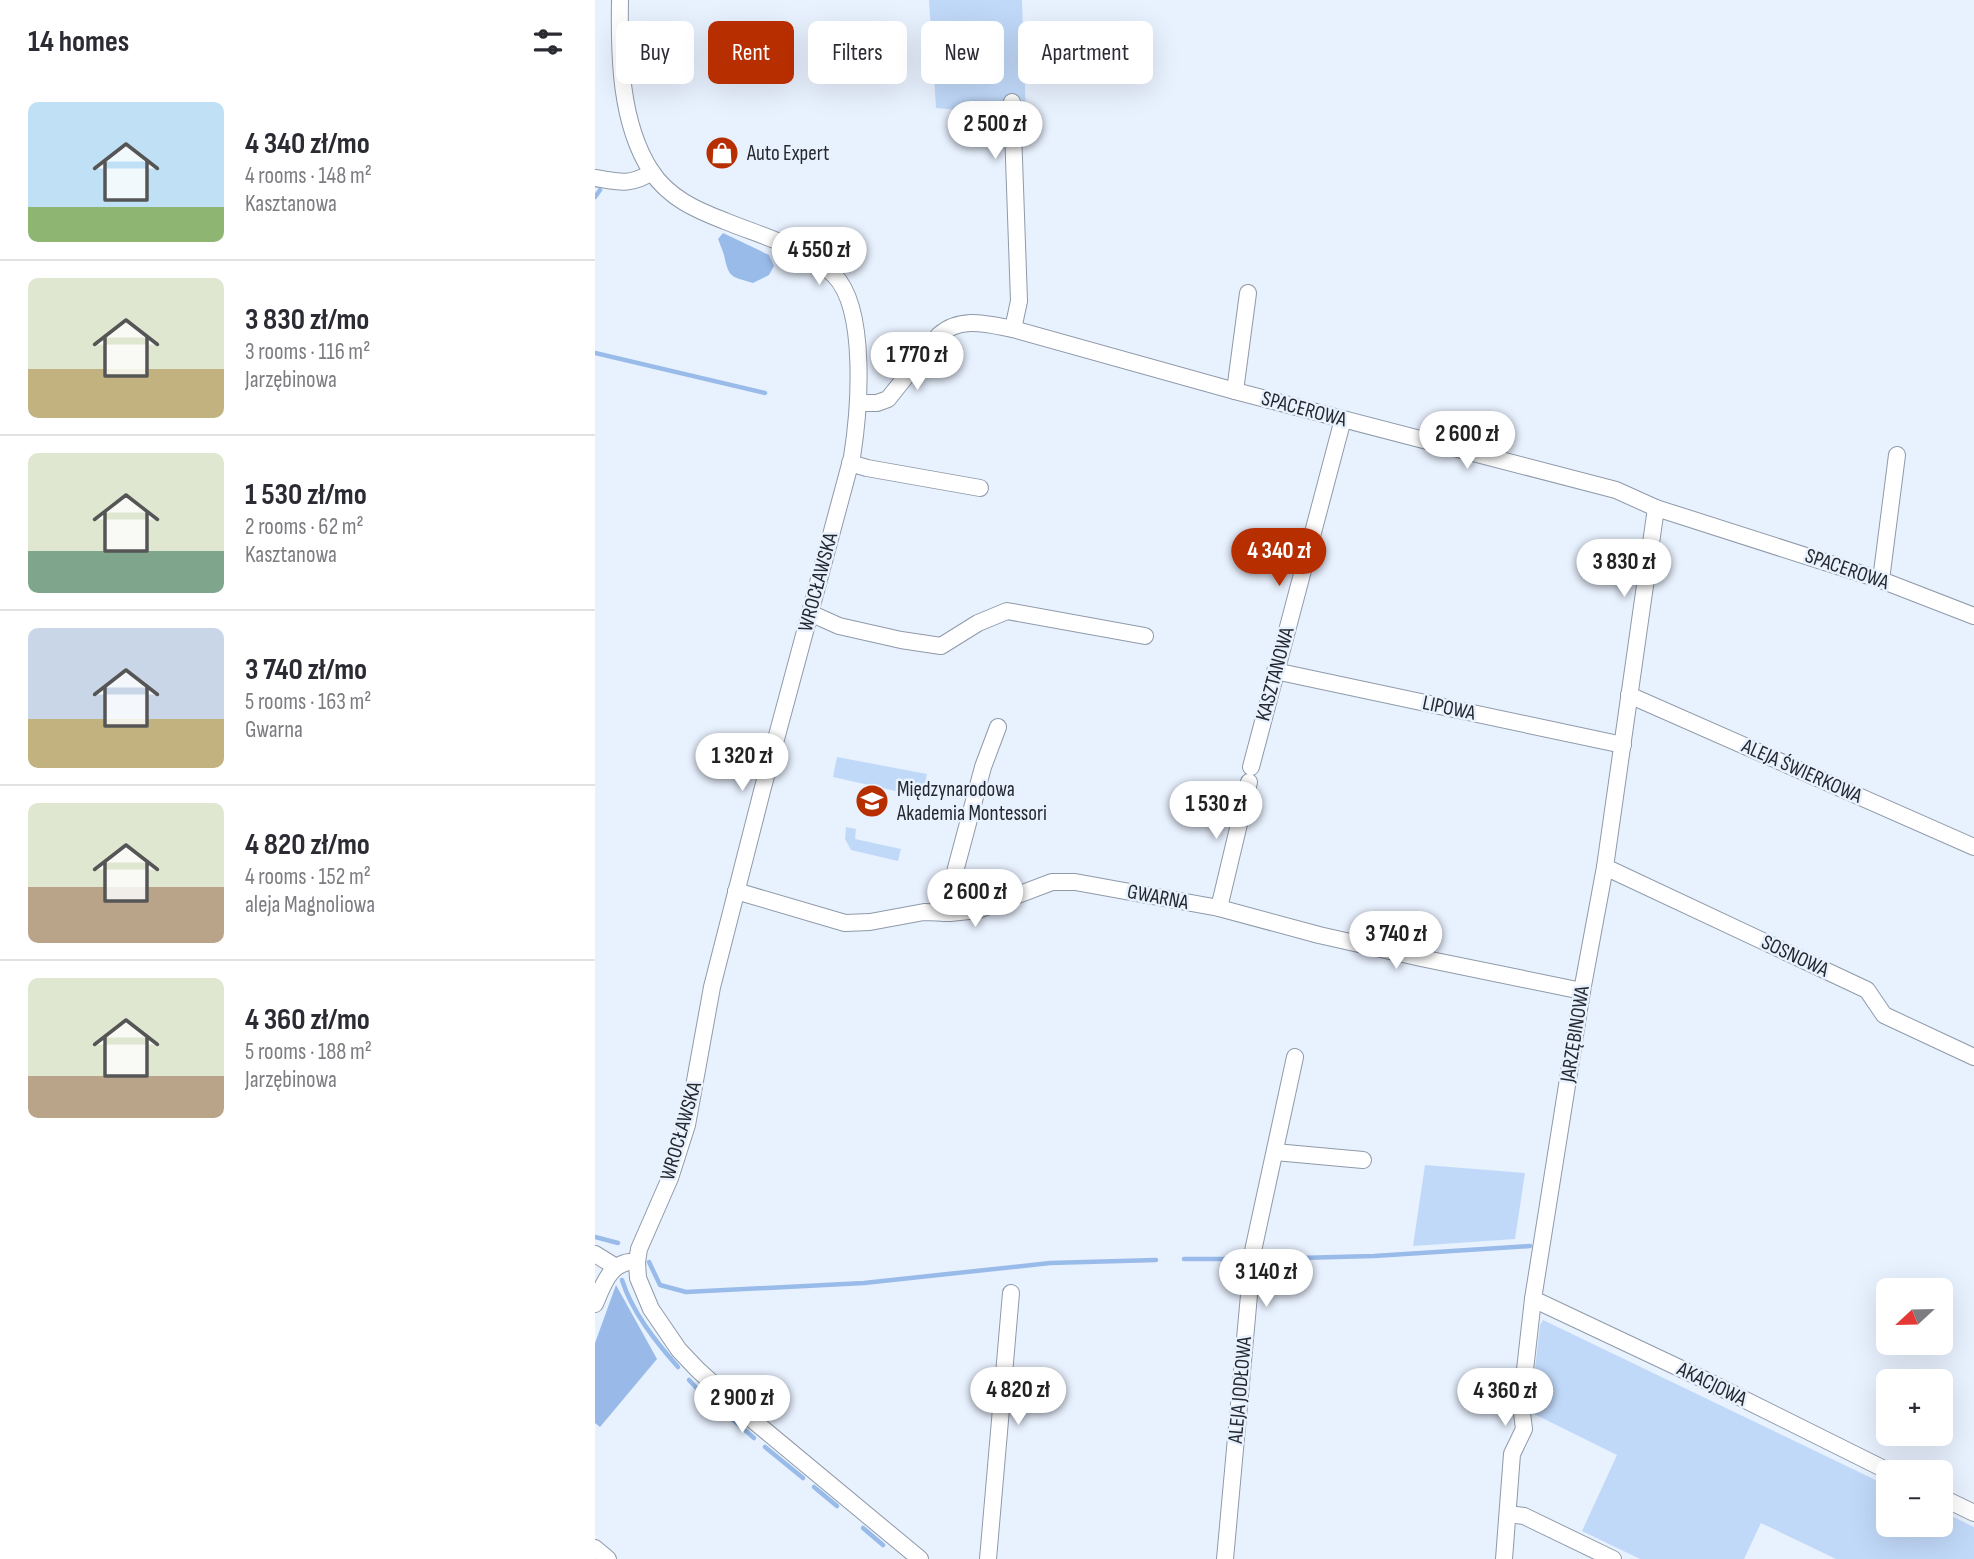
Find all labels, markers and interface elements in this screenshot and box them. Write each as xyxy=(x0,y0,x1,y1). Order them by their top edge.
chip: Buy xyxy=(616,21,694,84)
chip: Rent xyxy=(708,21,794,84)
chip: Filters xyxy=(808,21,907,84)
chip: New xyxy=(921,21,1004,84)
chip: Apartment xyxy=(1018,21,1153,84)
icon: filters xyxy=(529,23,567,61)
text: 14 homes xyxy=(28,24,129,60)
pin: 2 500 zł xyxy=(923,102,1067,161)
text: 2 500 zł xyxy=(964,110,1026,138)
text: 4 340 zł/mo xyxy=(245,126,370,162)
icon: home xyxy=(84,130,168,214)
shop icon: Auto Expert xyxy=(703,134,741,172)
place label: Auto Expert xyxy=(746,141,829,166)
text: 4 rooms · 148 m² xyxy=(245,162,372,190)
text: Kasztanowa xyxy=(245,190,337,218)
pin: 4 550 zł xyxy=(747,228,891,287)
text: 4 550 zł xyxy=(788,236,850,264)
text: 3 830 zł/mo xyxy=(245,302,369,338)
icon: home xyxy=(84,306,168,390)
pin: 1 770 zł xyxy=(845,332,989,392)
text: 3 rooms · 116 m² xyxy=(245,338,370,366)
text: 1 770 zł xyxy=(887,341,947,369)
text: Jarzębinowa xyxy=(245,366,337,394)
street label: SPACEROWA xyxy=(1259,386,1350,433)
pin: 2 600 zł xyxy=(1395,412,1539,471)
text: 2 600 zł xyxy=(1435,420,1499,448)
text: 1 530 zł/mo xyxy=(245,477,367,513)
icon: home xyxy=(84,481,168,565)
text: 2 rooms · 62 m² xyxy=(245,513,364,541)
pin: 4 340 zł xyxy=(1207,528,1351,588)
street label: WROCŁAWSKA xyxy=(793,529,843,634)
text: 4 340 zł xyxy=(1247,537,1311,565)
pin: 3 830 zł xyxy=(1552,540,1696,599)
text: Kasztanowa xyxy=(245,541,337,569)
street label: SPACEROWA xyxy=(1802,543,1893,595)
text: 3 830 zł xyxy=(1592,548,1656,576)
street label: KASZTANOWA xyxy=(1251,623,1300,724)
text: 3 740 zł/mo xyxy=(245,652,367,688)
icon: home xyxy=(84,656,168,740)
text: 5 rooms · 163 m² xyxy=(245,688,371,716)
street label: LIPOWA xyxy=(1420,690,1479,726)
text: Gwarna xyxy=(245,716,303,744)
street label: ALEJA ŚWIERKOWA xyxy=(1737,733,1867,809)
pin: 1 320 zł xyxy=(670,734,814,793)
text: 1 320 zł xyxy=(711,742,773,770)
place label: Międzynarodowa Akademia Montessori xyxy=(896,777,1047,826)
school or university icon: Międzynarodowa Akademia Montessori xyxy=(853,782,891,820)
pin: 1 530 zł xyxy=(1144,782,1288,841)
text: 1 530 zł xyxy=(1185,790,1247,818)
text: 4 820 zł/mo xyxy=(245,827,370,863)
icon: home xyxy=(84,831,168,915)
text: 4 rooms · 152 m² xyxy=(245,863,371,891)
pin: 2 600 zł xyxy=(903,870,1047,929)
text: 2 600 zł xyxy=(943,878,1007,906)
street label: GWARNA xyxy=(1125,879,1192,915)
text: aleja Magnoliowa xyxy=(245,891,375,919)
pin: 3 740 zł xyxy=(1324,912,1468,971)
text: 3 740 zł xyxy=(1365,920,1427,948)
street label: SOSNOWA xyxy=(1757,930,1833,983)
street label: JARZĘBINOWA xyxy=(1555,983,1595,1085)
text: 4 360 zł/mo xyxy=(245,1002,370,1038)
icon: home xyxy=(84,1006,168,1090)
text: 5 rooms · 188 m² xyxy=(245,1038,372,1066)
text: Jarzębinowa xyxy=(245,1066,337,1094)
street label: WROCŁAWSKA xyxy=(655,1078,707,1183)
pin: 3 140 zł xyxy=(1194,1250,1338,1309)
text: 3 140 zł xyxy=(1235,1258,1297,1286)
north arrow xyxy=(1876,1278,1953,1354)
map controls xyxy=(1876,1278,1953,1537)
street label: ALEJA JODŁOWA xyxy=(1223,1335,1257,1445)
street label: AKACJOWA xyxy=(1672,1356,1752,1412)
pin: 4 820 zł xyxy=(946,1368,1090,1427)
pin: 4 360 zł xyxy=(1433,1368,1577,1428)
button: + xyxy=(1876,1369,1953,1446)
pin: 2 900 zł xyxy=(670,1376,814,1435)
text: 4 820 zł xyxy=(986,1376,1050,1404)
text: 4 360 zł xyxy=(1473,1377,1537,1405)
text: 2 900 zł xyxy=(710,1384,774,1412)
button: − xyxy=(1876,1460,1953,1537)

